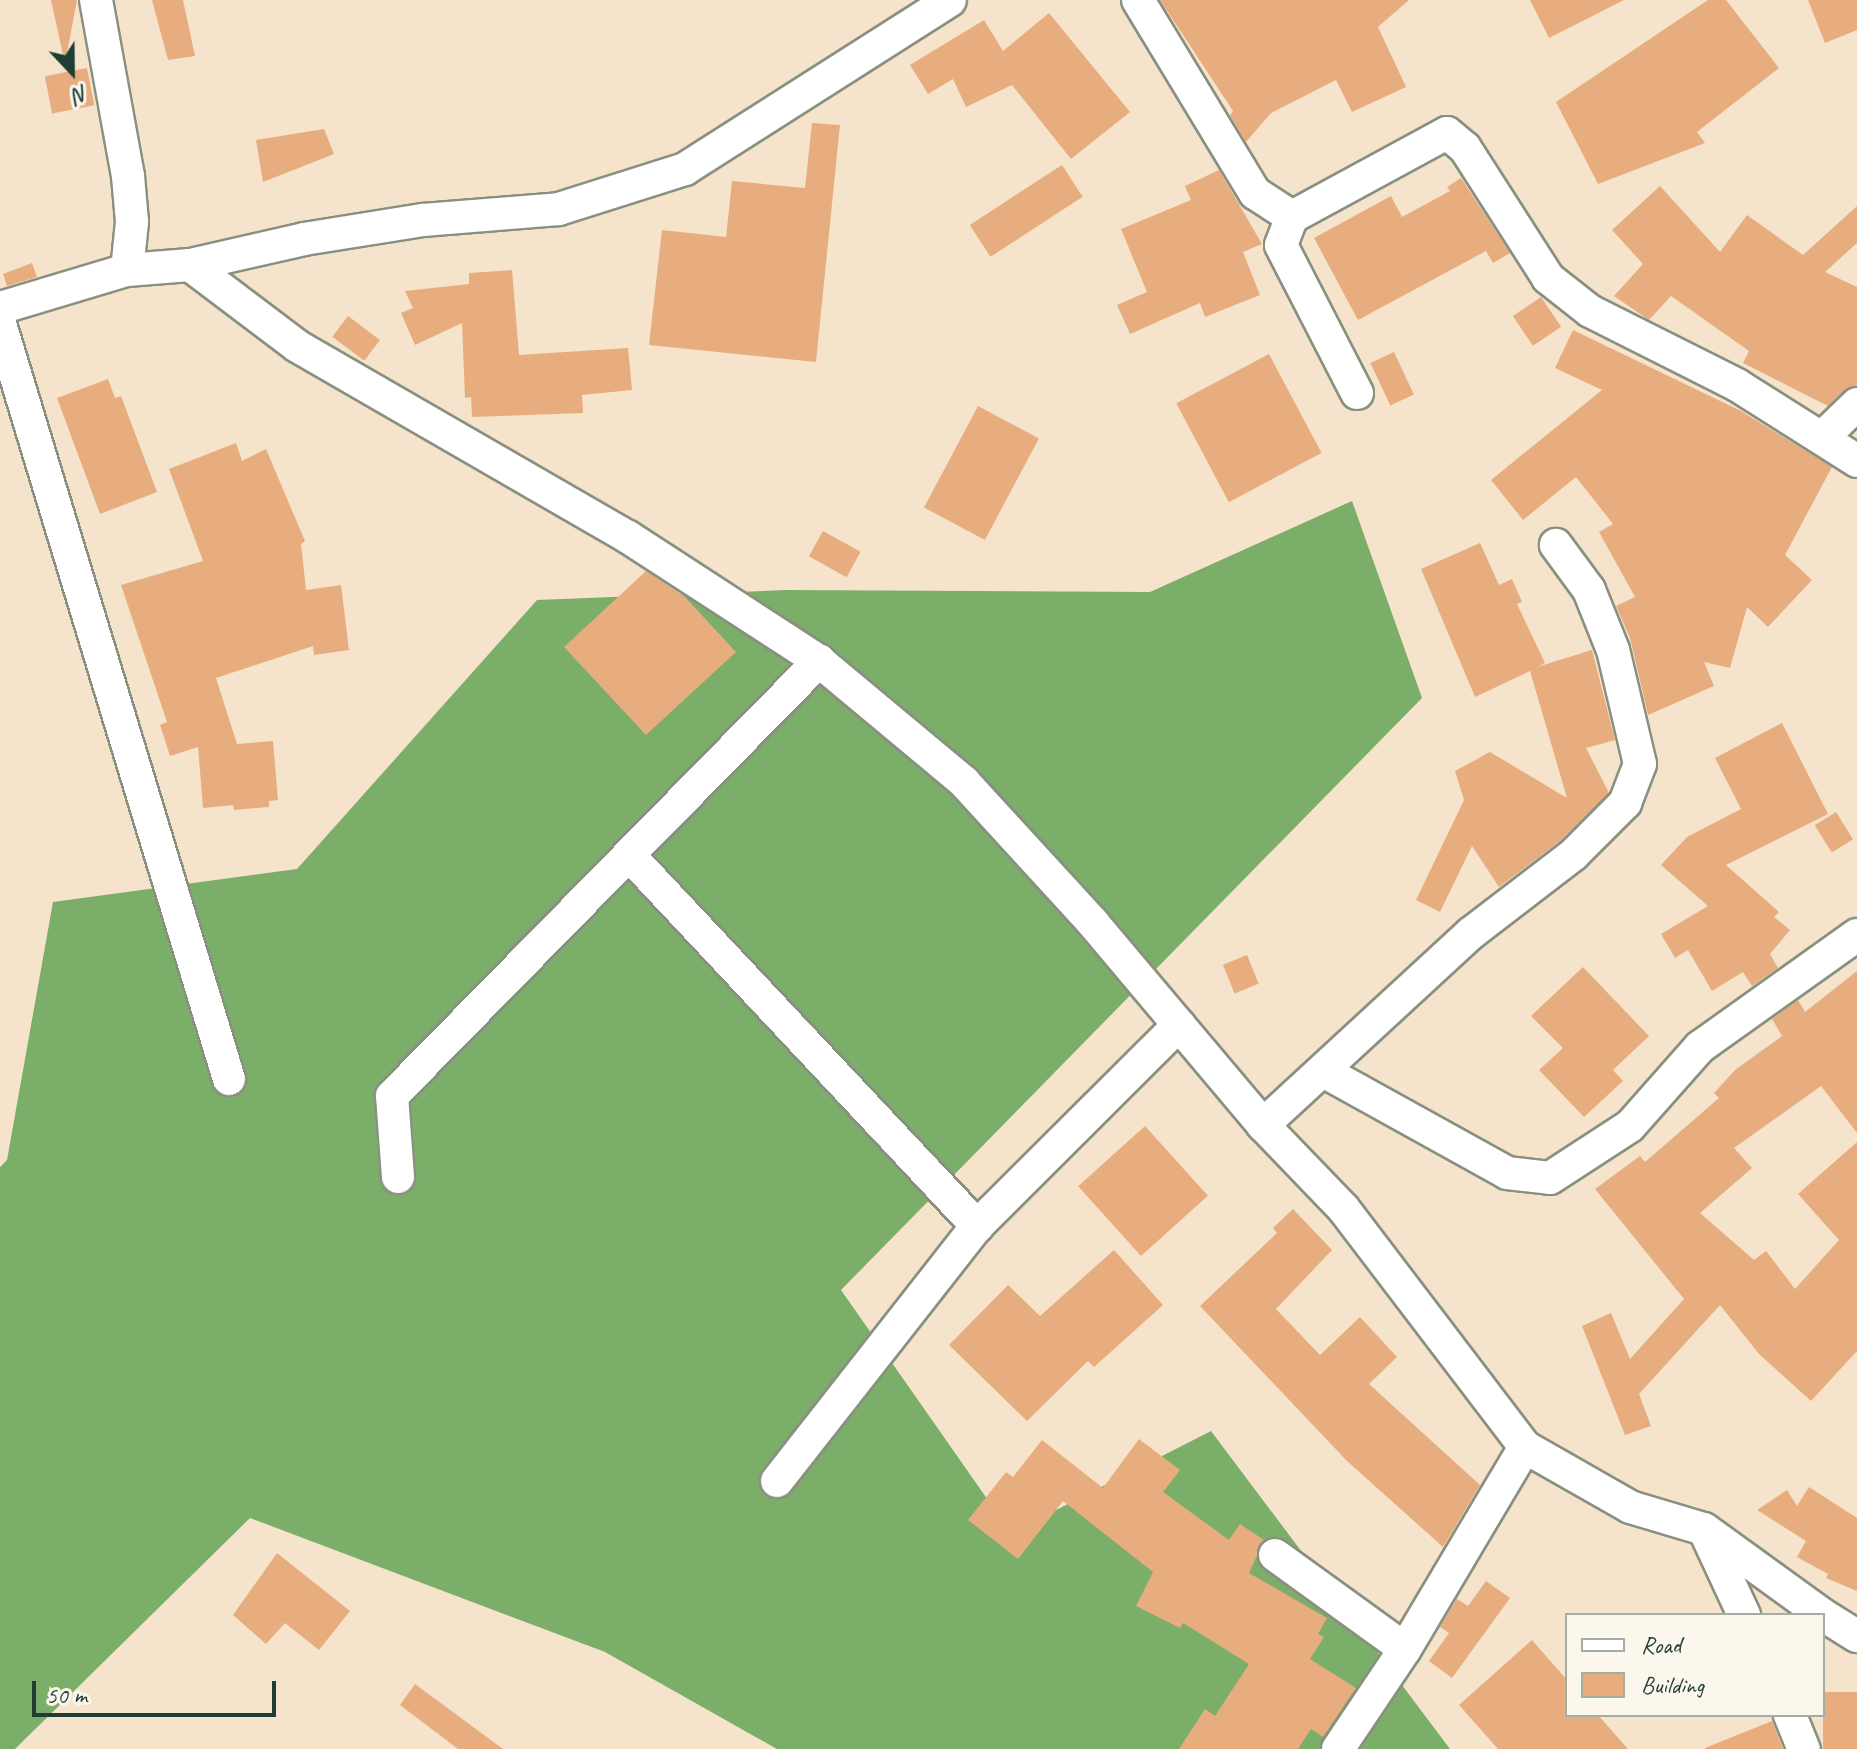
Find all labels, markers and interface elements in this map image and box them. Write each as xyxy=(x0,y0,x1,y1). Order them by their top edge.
north arrow xyxy=(32,32,112,112)
text: N xyxy=(69,79,93,110)
legend xyxy=(1565,1613,1825,1717)
text: Road xyxy=(1641,1630,1681,1660)
scale bar xyxy=(36,1665,280,1715)
text: Building xyxy=(1641,1670,1704,1700)
text: 50 m xyxy=(46,1680,87,1710)

